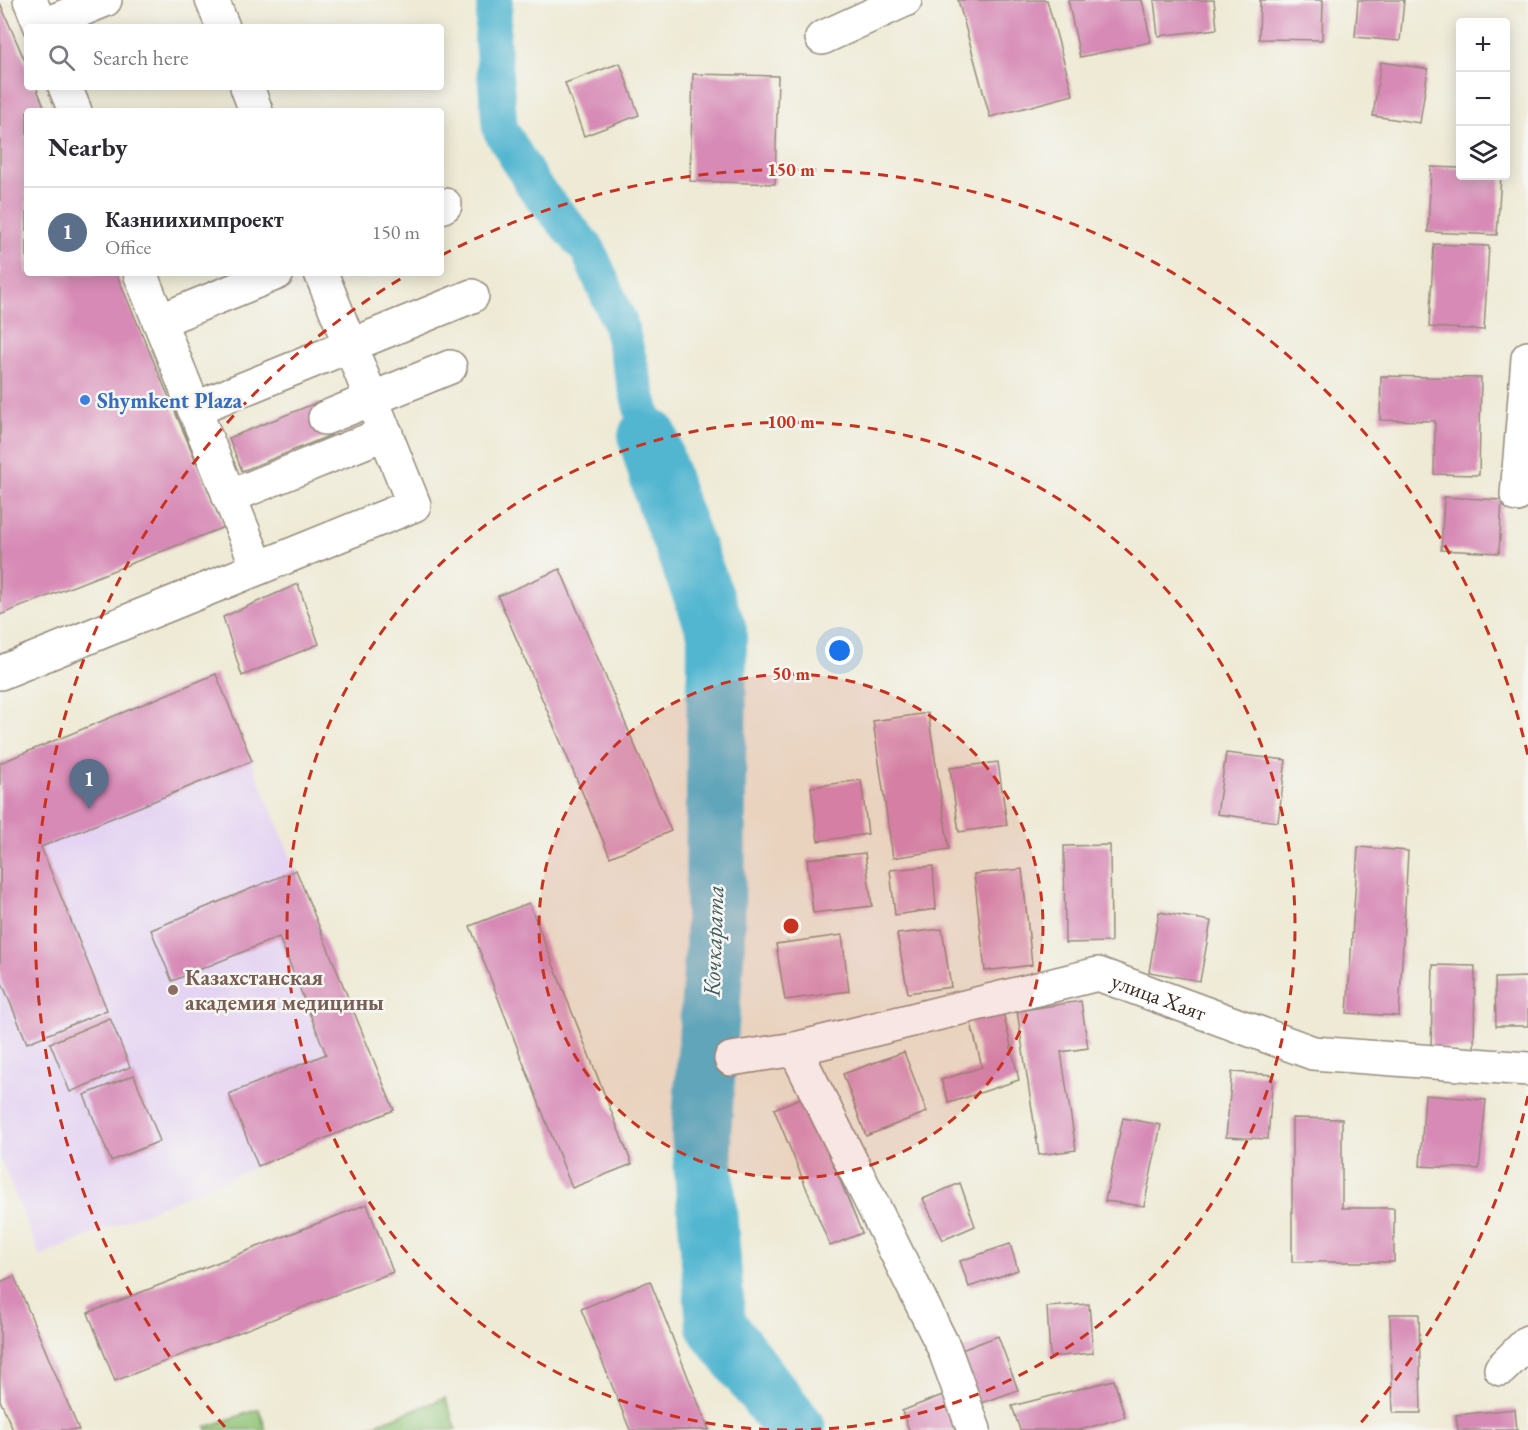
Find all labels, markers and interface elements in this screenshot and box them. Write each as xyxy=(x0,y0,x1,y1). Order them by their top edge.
map controls xyxy=(1456,18,1510,180)
button: + xyxy=(1456,18,1510,72)
search box xyxy=(24,24,444,90)
icon: search xyxy=(45,41,78,74)
text: Search here xyxy=(93,43,188,72)
button: − xyxy=(1456,72,1510,126)
button: layers xyxy=(1456,126,1510,180)
text: Nearby xyxy=(48,130,128,164)
text: 150 m xyxy=(767,158,815,181)
text: Казниихимпроект xyxy=(105,205,284,234)
text: 1 xyxy=(62,219,73,245)
text: 150 m xyxy=(372,219,420,245)
text: Office xyxy=(105,234,151,260)
place label: Shymkent Plaza xyxy=(97,386,243,415)
marker: Shymkent Plaza xyxy=(78,393,92,407)
text: 100 m xyxy=(767,410,815,433)
your location xyxy=(825,636,854,665)
text: 50 m xyxy=(772,662,810,685)
pin: 1 xyxy=(70,760,109,809)
water label: Кочкарата xyxy=(696,885,730,998)
centre of rings xyxy=(781,916,801,936)
place label: Казахстанская академия медицины xyxy=(185,963,384,1017)
street label: улица Хаят xyxy=(1108,966,1211,1027)
marker: Казахстанская академия медицины xyxy=(166,983,180,997)

